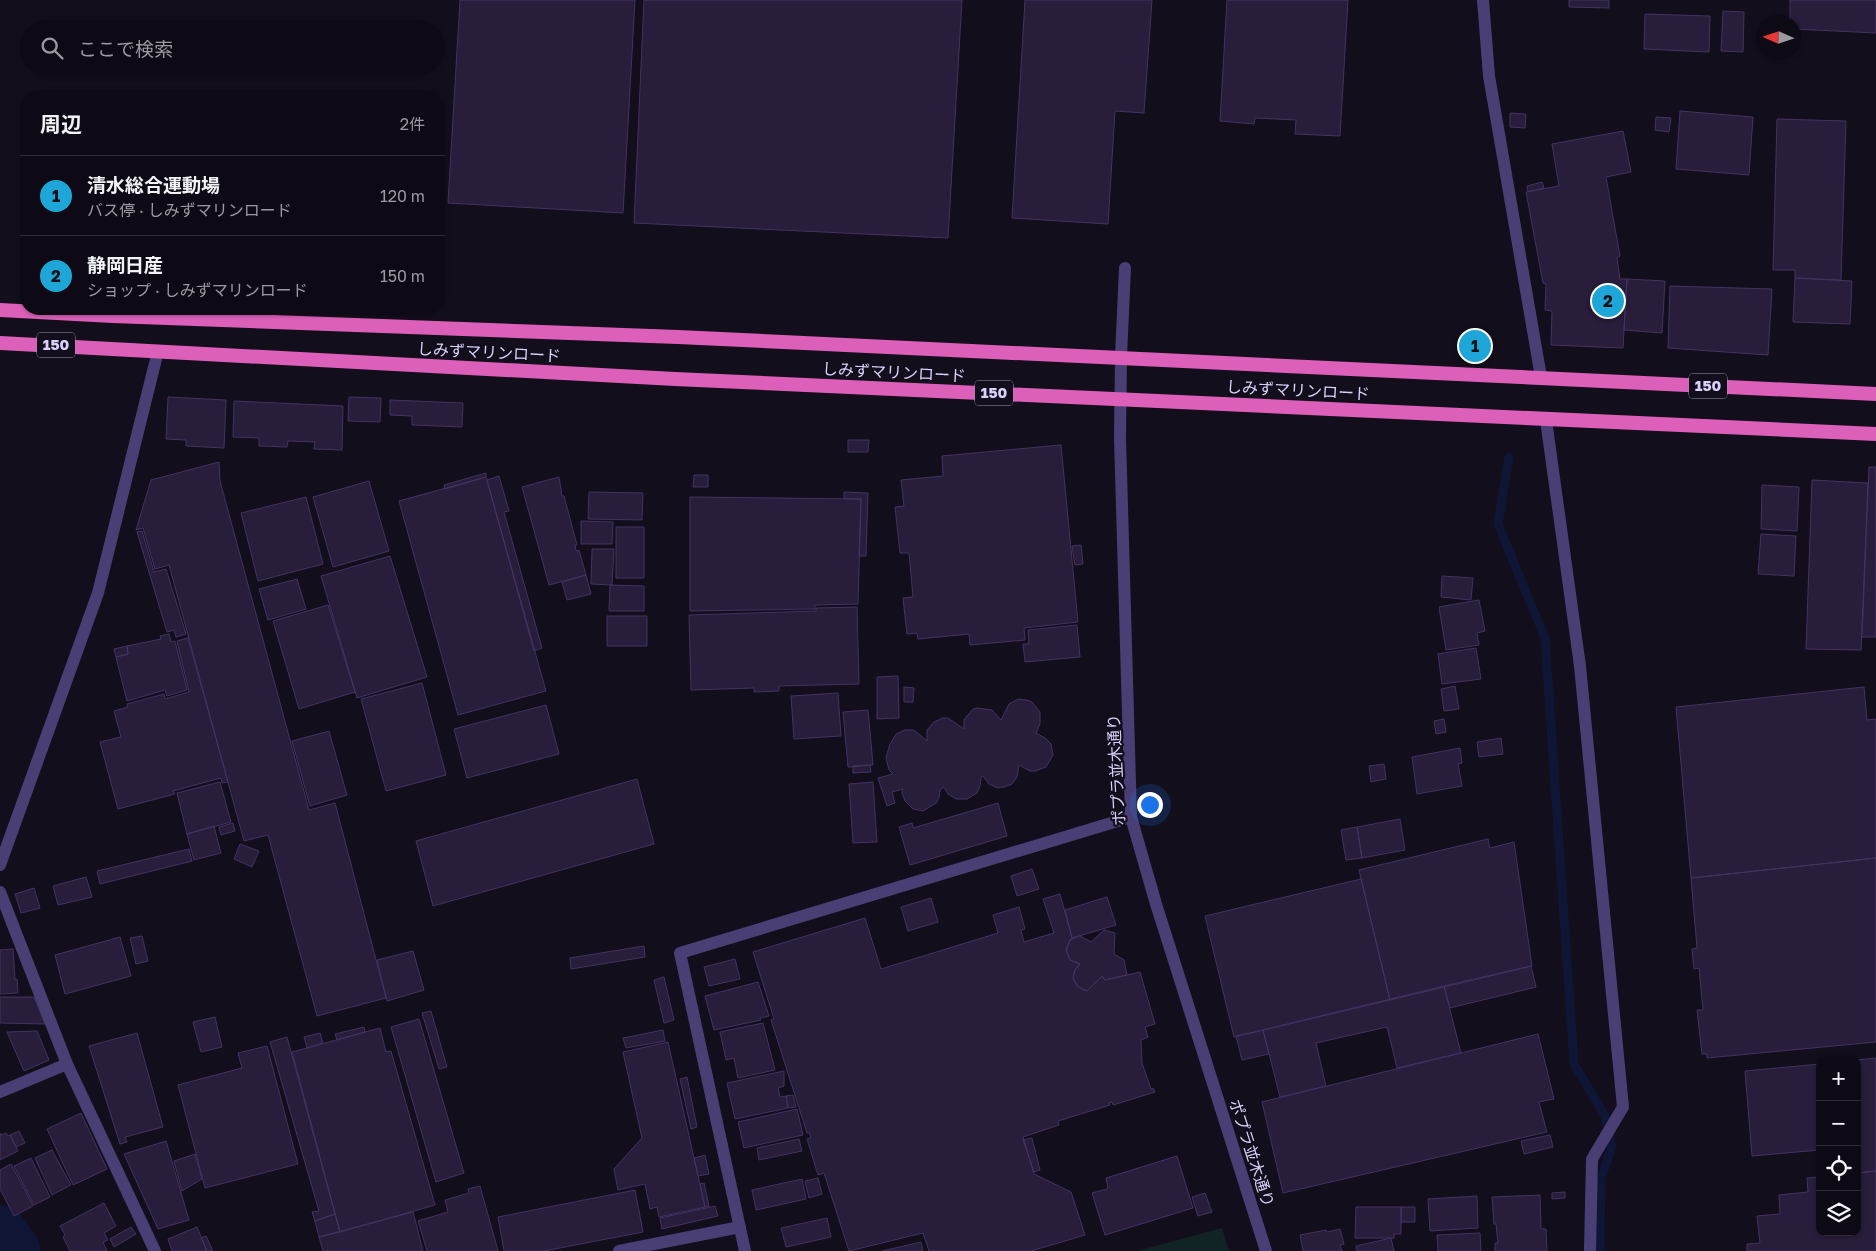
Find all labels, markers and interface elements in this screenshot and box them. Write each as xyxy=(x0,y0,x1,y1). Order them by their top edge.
north arrow xyxy=(1756,15,1801,60)
search box xyxy=(20,20,445,75)
icon: search xyxy=(38,34,66,62)
text: ここで検索 xyxy=(78,37,173,60)
text: 周辺 xyxy=(40,111,82,137)
text: 2件 xyxy=(400,114,425,134)
text: 清水総合運動場 xyxy=(87,173,220,196)
text: 1 xyxy=(52,186,60,206)
text: 120 m xyxy=(380,186,425,206)
text: バス停 · しみずマリンロード xyxy=(87,200,292,220)
text: 静岡日産 xyxy=(87,253,163,276)
text: 2 xyxy=(51,266,61,286)
text: 150 m xyxy=(380,266,425,286)
text: ショップ · しみずマリンロード xyxy=(87,280,308,300)
pin: 2 xyxy=(1592,282,1624,320)
pin: 1 xyxy=(1459,327,1491,365)
road number: 150 xyxy=(37,332,75,358)
street label: しみずマリンロード xyxy=(417,338,561,366)
street label: しみずマリンロード xyxy=(822,358,966,386)
road number: 150 xyxy=(1689,374,1727,398)
street label: しみずマリンロード xyxy=(1226,376,1370,404)
road number: 150 xyxy=(975,380,1013,406)
street label: ポプラ並木通り xyxy=(1103,714,1129,826)
your location xyxy=(1137,792,1163,818)
map controls xyxy=(1816,1056,1861,1236)
button: + xyxy=(1816,1056,1861,1101)
street label: ポプラ並木通り xyxy=(1225,1097,1279,1209)
button: − xyxy=(1816,1101,1861,1146)
button: locate xyxy=(1816,1146,1861,1191)
button: layers xyxy=(1816,1191,1861,1236)

